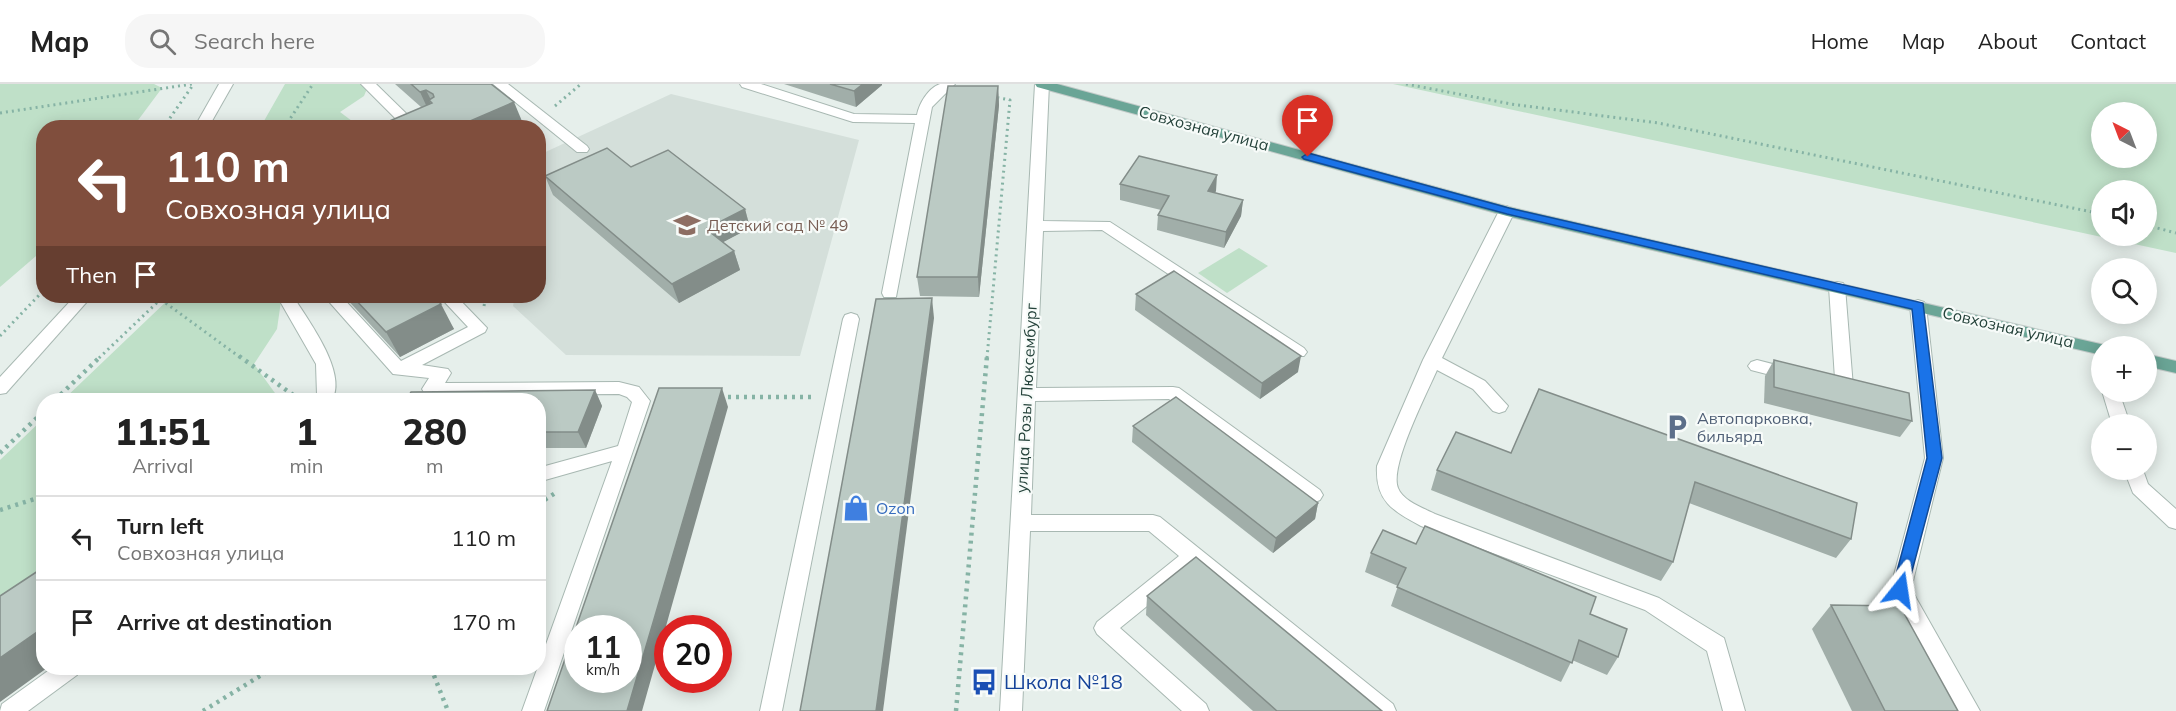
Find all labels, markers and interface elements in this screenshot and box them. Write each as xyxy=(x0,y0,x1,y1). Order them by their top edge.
search box xyxy=(125,14,545,68)
text: Map xyxy=(30,24,89,59)
icon: search xyxy=(146,25,179,58)
text: Search here xyxy=(194,27,315,55)
text: Home xyxy=(1811,28,1869,54)
text: Map xyxy=(1902,28,1945,54)
text: About xyxy=(1978,28,2037,54)
text: Contact xyxy=(2070,28,2146,54)
pin xyxy=(1282,95,1333,157)
street label: Совхозная улица xyxy=(1137,101,1271,155)
north arrow xyxy=(2091,102,2157,168)
map controls xyxy=(2091,102,2157,480)
icon: arrive xyxy=(1291,104,1324,137)
text: 110 m xyxy=(165,140,290,193)
icon: left xyxy=(66,144,144,222)
button: sound xyxy=(2091,180,2157,246)
text: Совхозная улица xyxy=(165,192,391,226)
school or university icon: Детский сад № 49 xyxy=(672,210,702,240)
place label: Детский сад № 49 xyxy=(707,215,848,235)
icon: arrive xyxy=(129,258,162,291)
button: search xyxy=(2091,258,2157,324)
text: Then xyxy=(66,261,117,289)
street label: улица Розы Люксембург xyxy=(1011,302,1041,494)
street label: Совхозная улица xyxy=(1941,302,2075,352)
button: + xyxy=(2091,336,2157,402)
place label: Автопарковка, бильярд xyxy=(1697,408,1812,446)
text: 11:51 xyxy=(115,409,211,454)
text: 1 xyxy=(296,409,317,454)
text: 280 xyxy=(402,409,467,454)
parking icon: Автопарковка, бильярд xyxy=(1662,412,1692,442)
button: − xyxy=(2091,414,2157,480)
text: Arrival xyxy=(132,453,193,478)
text: min xyxy=(289,453,324,478)
text: m xyxy=(426,453,444,478)
shop icon: Ozon xyxy=(841,493,871,523)
place label: Ozon xyxy=(876,498,915,518)
text: Turn left xyxy=(117,512,204,540)
icon: left xyxy=(66,522,99,555)
text: 110 m xyxy=(451,524,516,552)
text: Совхозная улица xyxy=(117,540,284,565)
position arrow xyxy=(1868,558,1932,622)
icon: arrive xyxy=(66,606,99,639)
text: Arrive at destination xyxy=(117,608,332,636)
text: 170 m xyxy=(451,608,516,636)
speed limit sign: 20 xyxy=(654,615,732,693)
text: 11 xyxy=(585,628,621,666)
text: km/h xyxy=(586,660,620,679)
bus stop icon: Школа №18 xyxy=(969,667,999,697)
place label: Школа №18 xyxy=(1004,669,1123,694)

